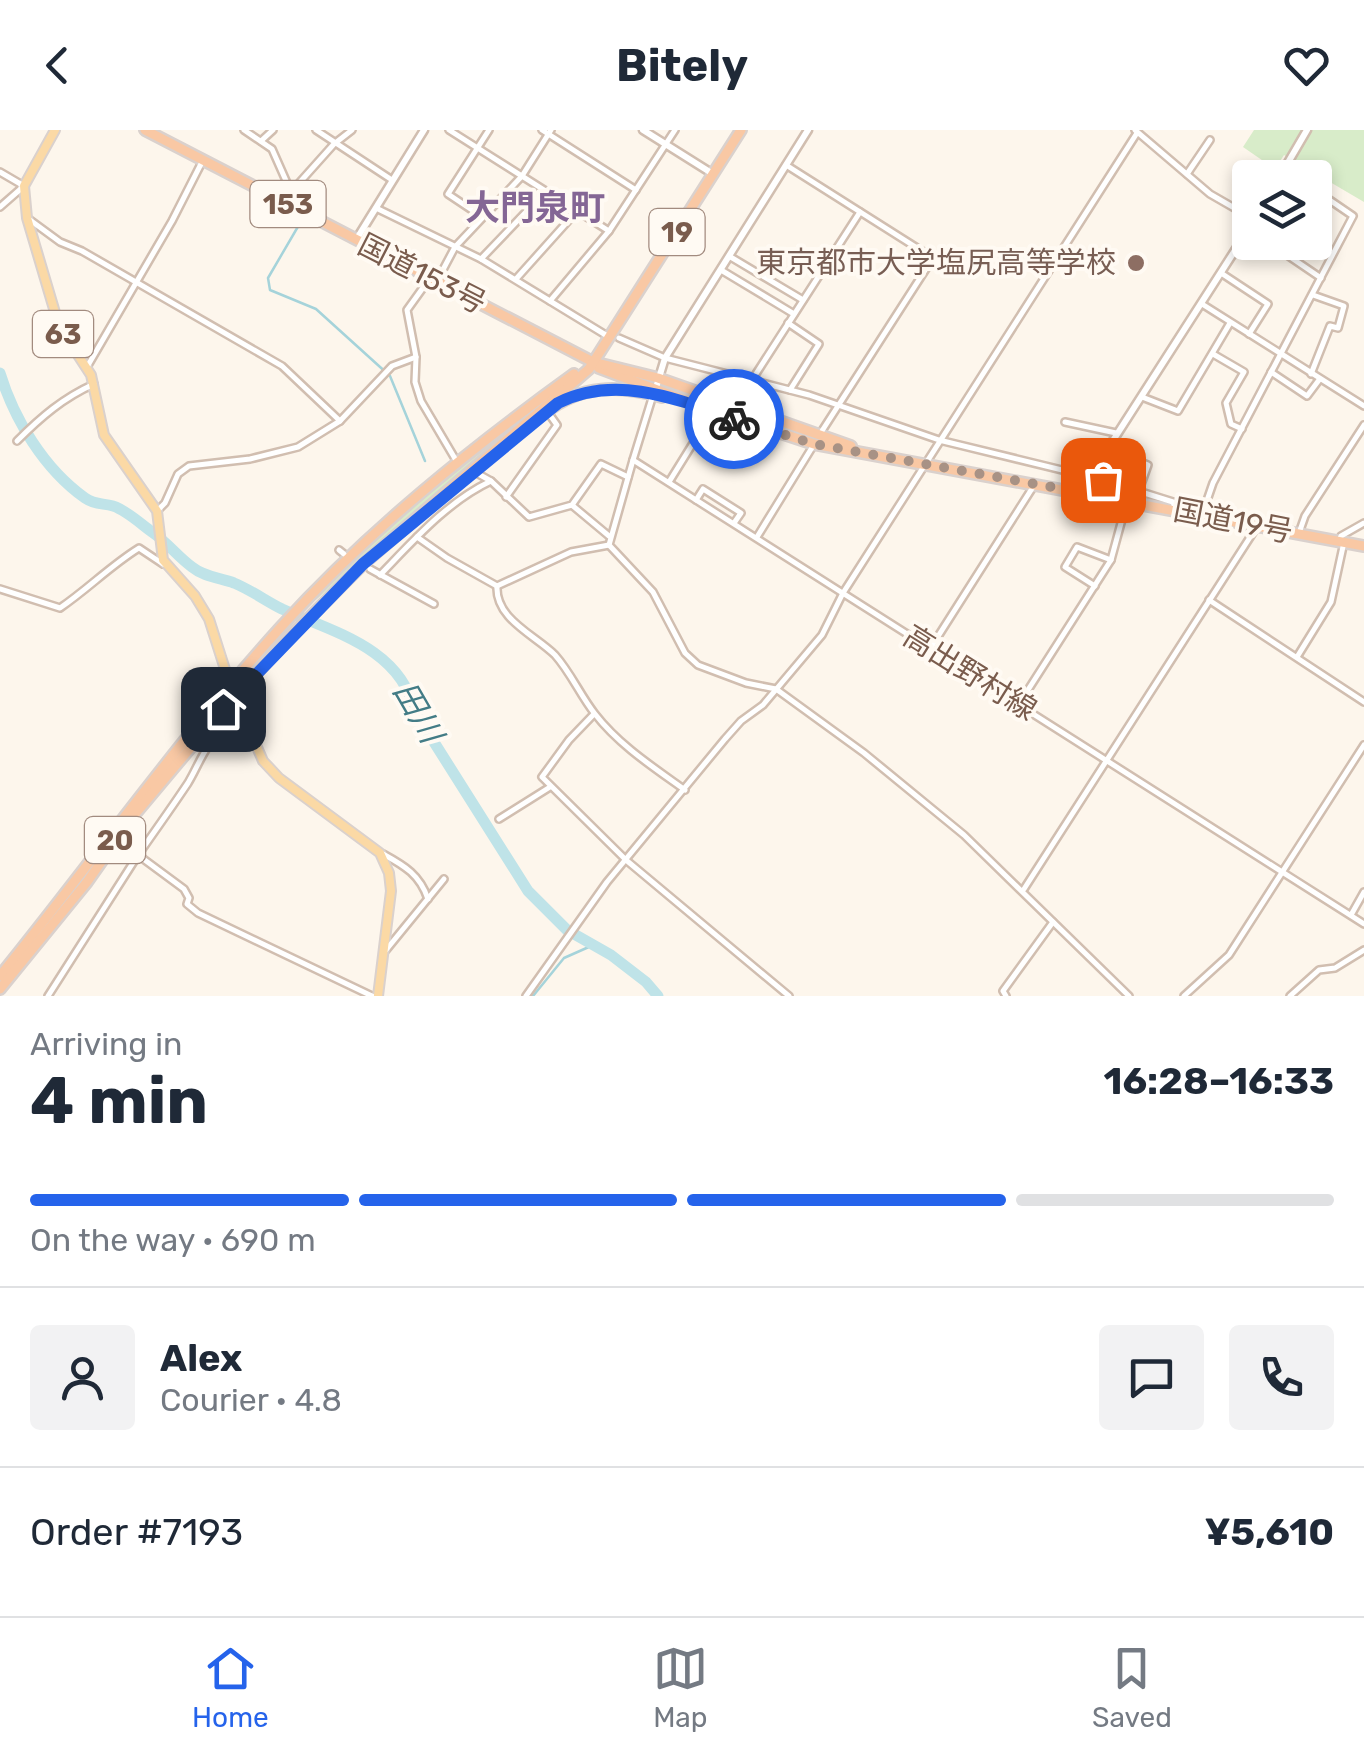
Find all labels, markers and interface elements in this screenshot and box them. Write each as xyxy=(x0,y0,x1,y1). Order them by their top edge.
icon: back xyxy=(30,38,85,93)
icon: heart xyxy=(1279,38,1334,93)
text: Bitely xyxy=(616,39,748,92)
map controls xyxy=(1232,160,1332,260)
button: layers xyxy=(1232,160,1332,260)
road number: 153 xyxy=(250,181,326,227)
district label: 大門泉町 xyxy=(465,187,605,229)
road number: 19 xyxy=(650,209,704,255)
street label: 国道153号 xyxy=(352,226,492,322)
place label: 東京都市大学塩尻高等学校 xyxy=(756,245,1116,281)
marker: 東京都市大学塩尻高等学校 xyxy=(1125,252,1147,274)
road number: 63 xyxy=(33,311,93,357)
courier xyxy=(684,369,784,469)
icon: bike xyxy=(707,392,762,447)
pin xyxy=(1061,438,1146,523)
icon: bag xyxy=(1076,453,1131,508)
street label: 国道19号 xyxy=(1170,492,1296,550)
street label: 高出野村線 xyxy=(897,618,1043,728)
pin xyxy=(181,667,266,752)
water label: 田川 xyxy=(386,675,452,752)
icon: home xyxy=(196,682,251,737)
road number: 20 xyxy=(85,817,145,863)
text: Arriving in xyxy=(30,1025,182,1063)
text: 16:28–16:33 xyxy=(1104,1058,1334,1104)
text: 4 min xyxy=(30,1062,208,1139)
text: On the way · 690 m xyxy=(30,1221,316,1259)
button: person xyxy=(30,1325,135,1430)
button: chat xyxy=(1099,1325,1204,1430)
button: phone xyxy=(1229,1325,1334,1430)
text: Alex xyxy=(160,1335,242,1381)
text: Courier · 4.8 xyxy=(160,1381,342,1419)
text: Order #7193 xyxy=(30,1509,243,1555)
text: ¥5,610 xyxy=(1204,1509,1334,1555)
tab: Home xyxy=(192,1641,269,1734)
tab: Map xyxy=(653,1641,708,1734)
tab: Saved xyxy=(1092,1641,1172,1734)

